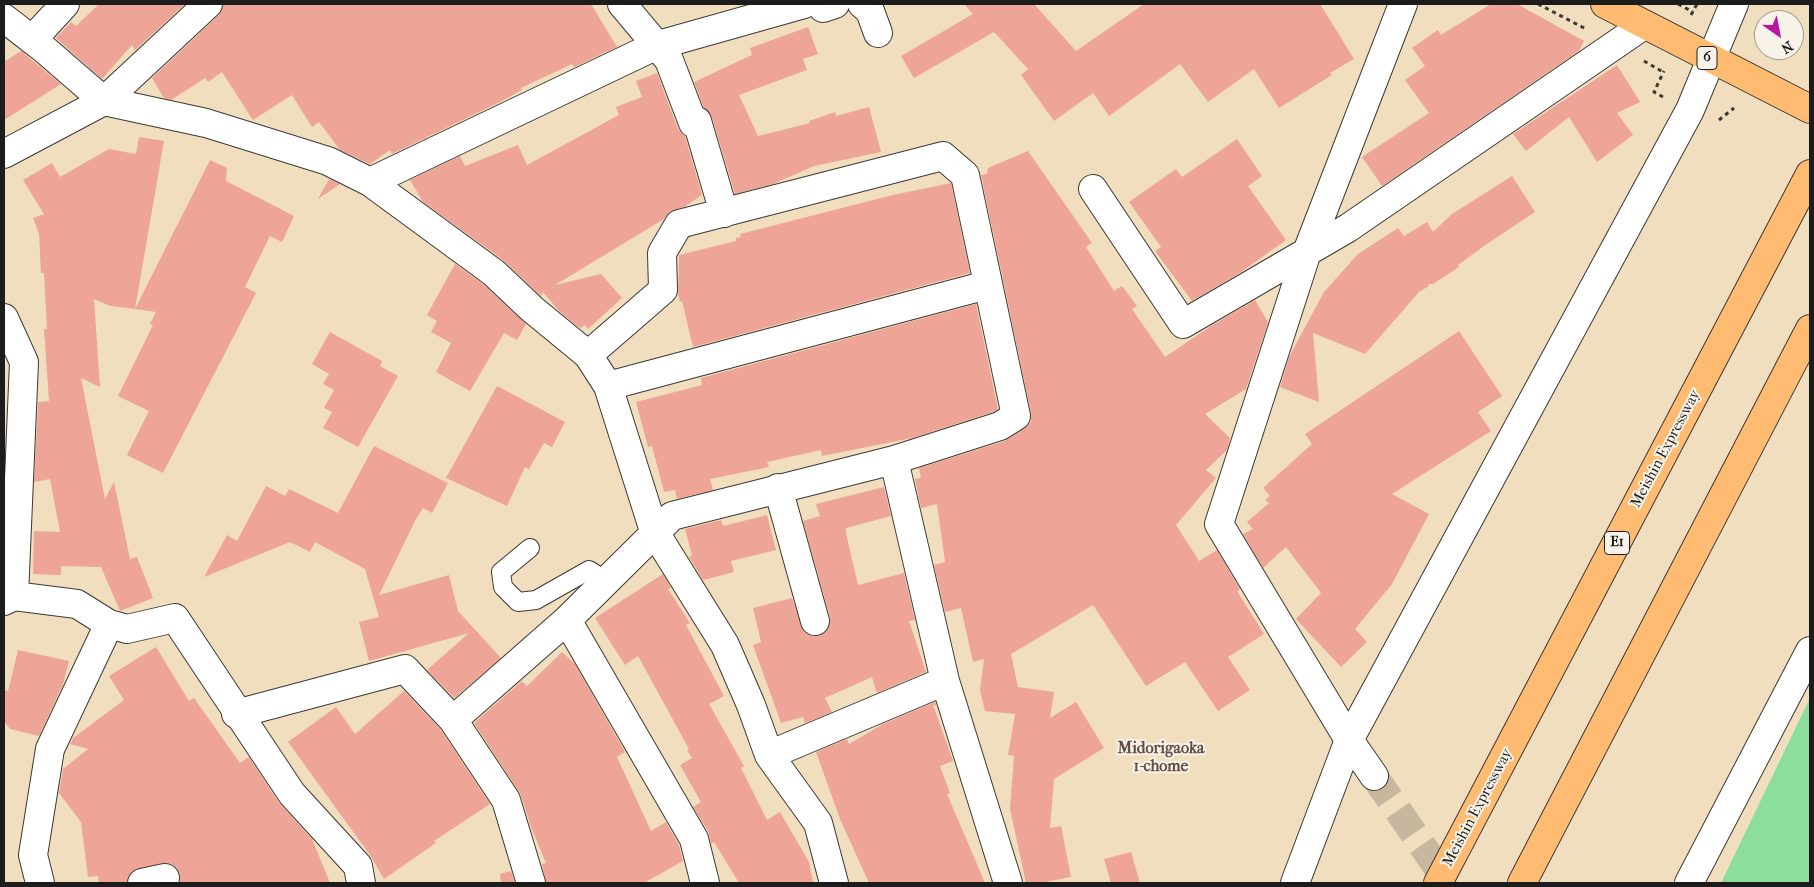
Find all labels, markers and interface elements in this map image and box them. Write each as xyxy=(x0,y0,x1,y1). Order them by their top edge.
north arrow xyxy=(1754,10,1804,60)
text: N xyxy=(1778,37,1796,57)
road number: 6 xyxy=(1697,46,1717,70)
street label: Meishin Expressway xyxy=(1627,387,1705,511)
road number: E1 xyxy=(1604,532,1630,554)
district label: Midorigaoka 1-chome xyxy=(1118,739,1204,777)
street label: Meishin Expressway xyxy=(1439,746,1517,870)

